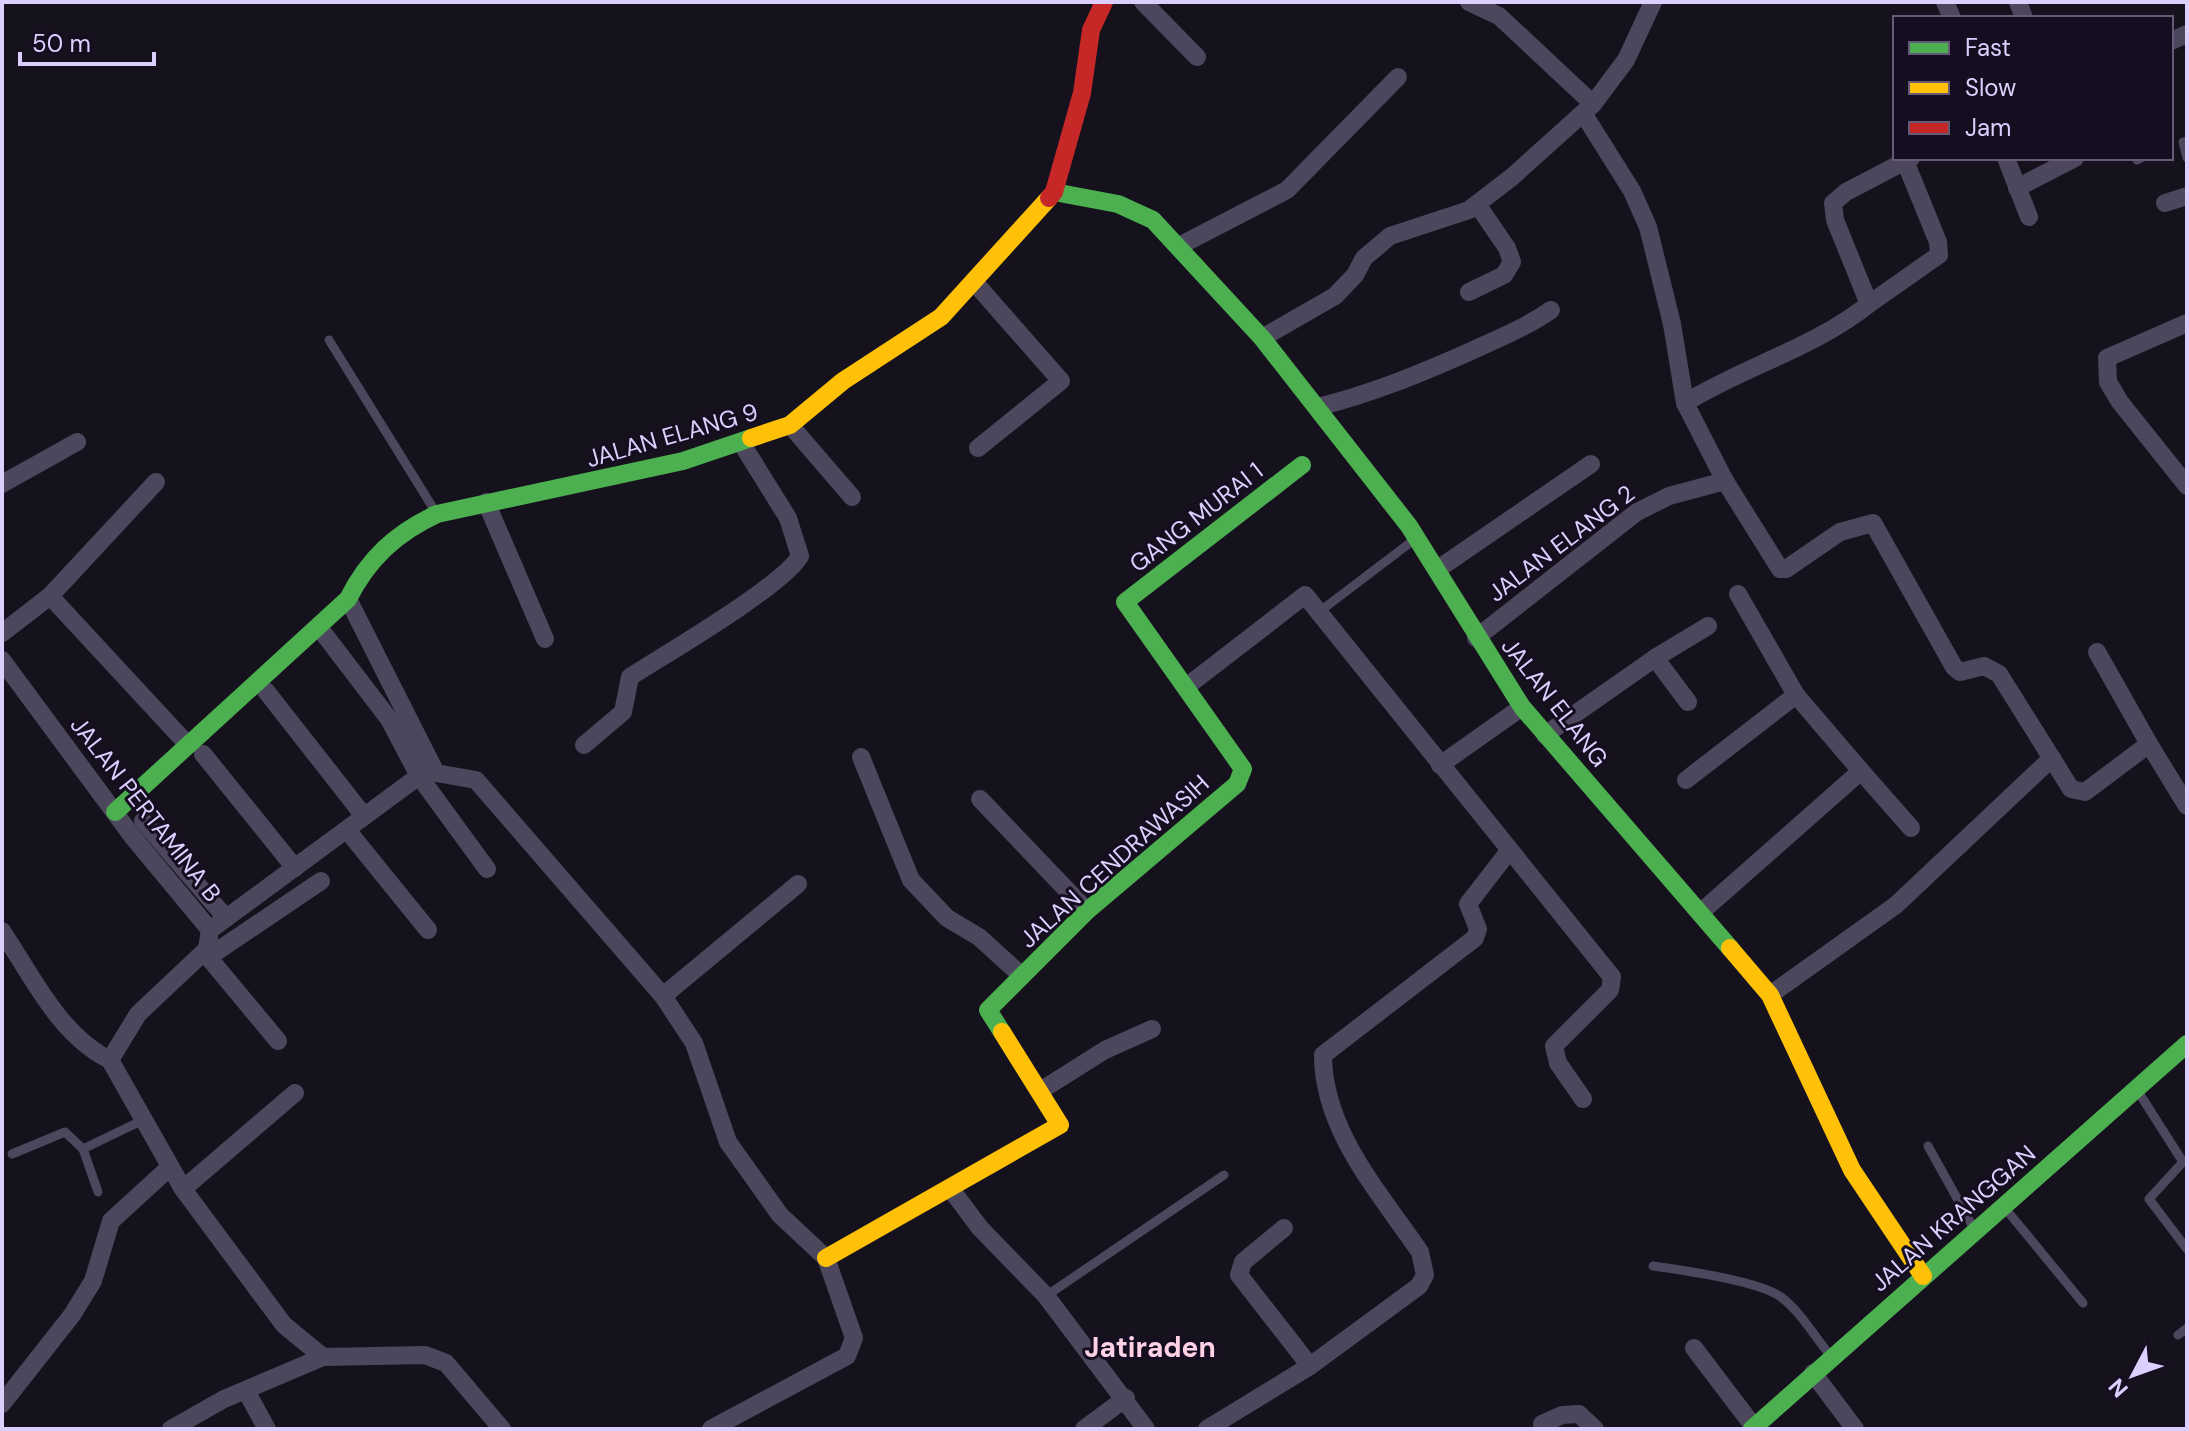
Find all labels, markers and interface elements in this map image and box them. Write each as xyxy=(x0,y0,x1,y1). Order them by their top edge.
scale bar xyxy=(20,16,154,66)
legend xyxy=(1893,16,2173,160)
text: 50 m xyxy=(32,28,91,59)
text: Fast xyxy=(1965,32,2011,63)
text: Slow xyxy=(1965,72,2016,103)
text: Jam xyxy=(1965,112,2011,143)
street label: JALAN ELANG 9 xyxy=(583,396,761,474)
street label: GANG MURAI 1 xyxy=(1123,455,1269,579)
street label: JALAN ELANG 2 xyxy=(1481,478,1641,608)
street label: JALAN ELANG xyxy=(1495,631,1615,773)
street label: JALAN PERTAMINA B xyxy=(64,710,228,908)
street label: JALAN CENDRAWASIH xyxy=(1013,768,1215,954)
street label: JALAN KRANGGAN xyxy=(1864,1138,2042,1298)
district label: Jatiraden xyxy=(1084,1329,1216,1366)
north arrow xyxy=(2093,1335,2173,1415)
text: N xyxy=(2102,1372,2134,1403)

